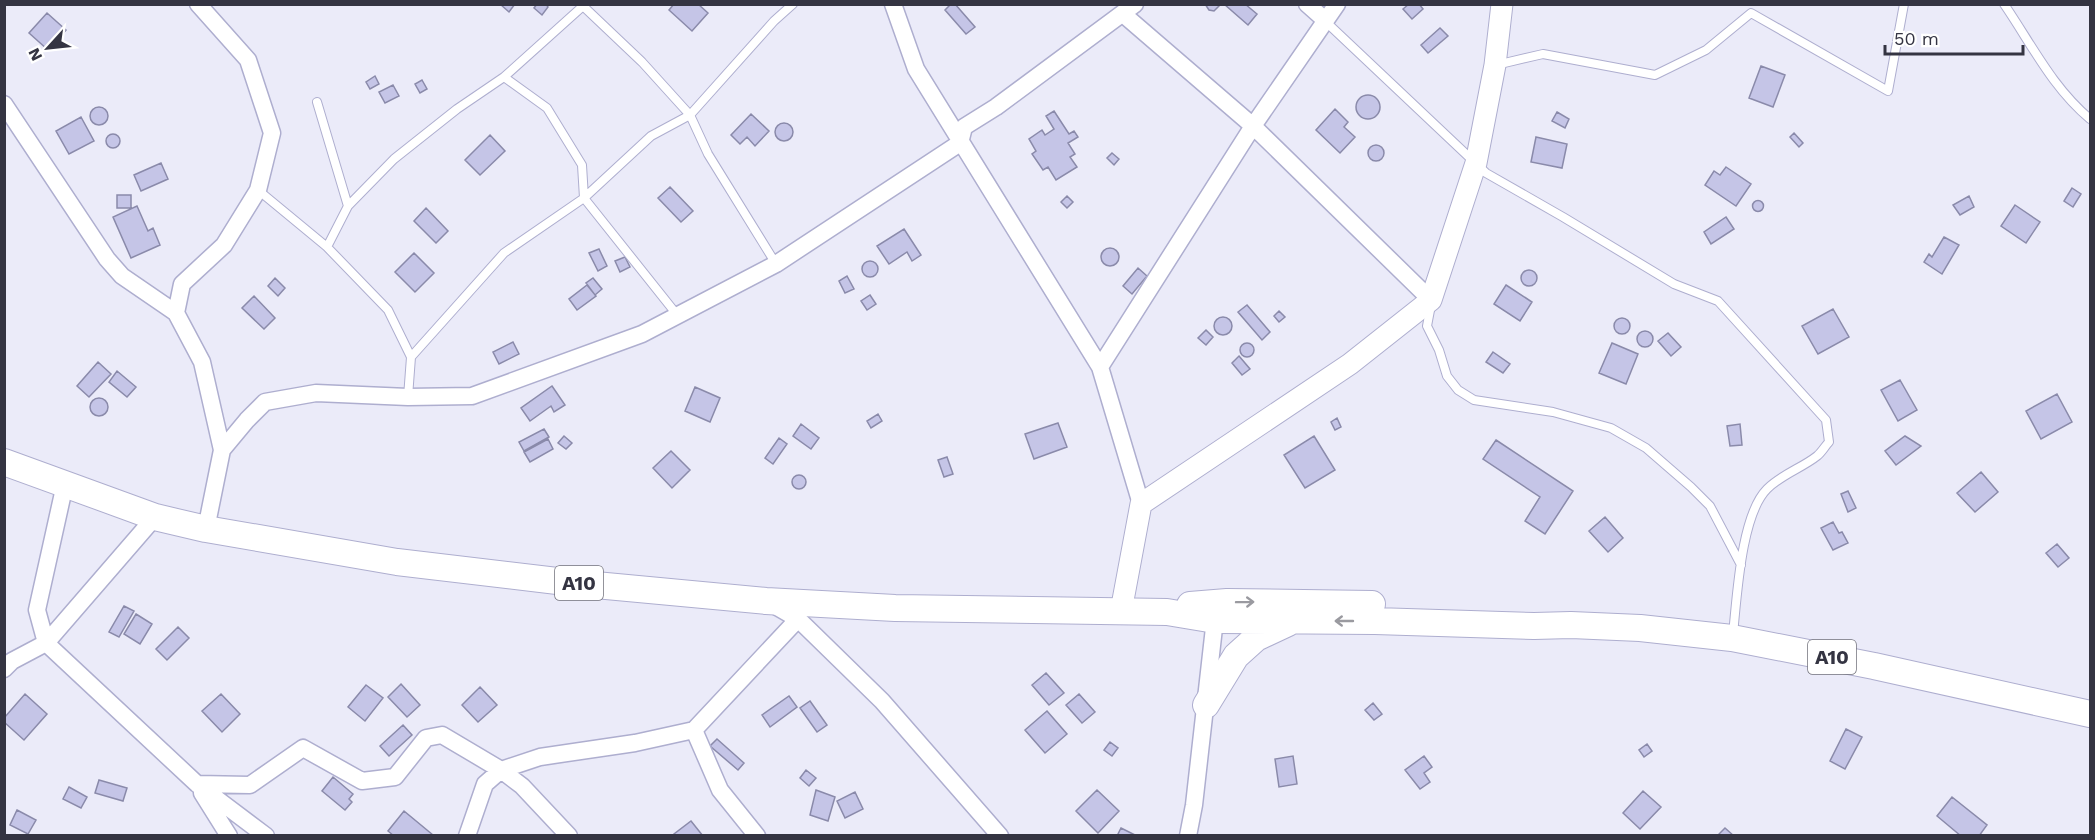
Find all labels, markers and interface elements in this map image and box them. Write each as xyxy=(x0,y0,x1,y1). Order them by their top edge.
north arrow xyxy=(18,18,78,78)
scale bar xyxy=(1885,18,2023,56)
text: 50 m xyxy=(1894,28,1939,49)
text: N xyxy=(24,45,46,64)
road number: A10 xyxy=(555,566,603,600)
one-way arrow xyxy=(1235,596,1255,608)
one-way arrow xyxy=(1335,615,1355,627)
road number: A10 xyxy=(1808,640,1856,674)

